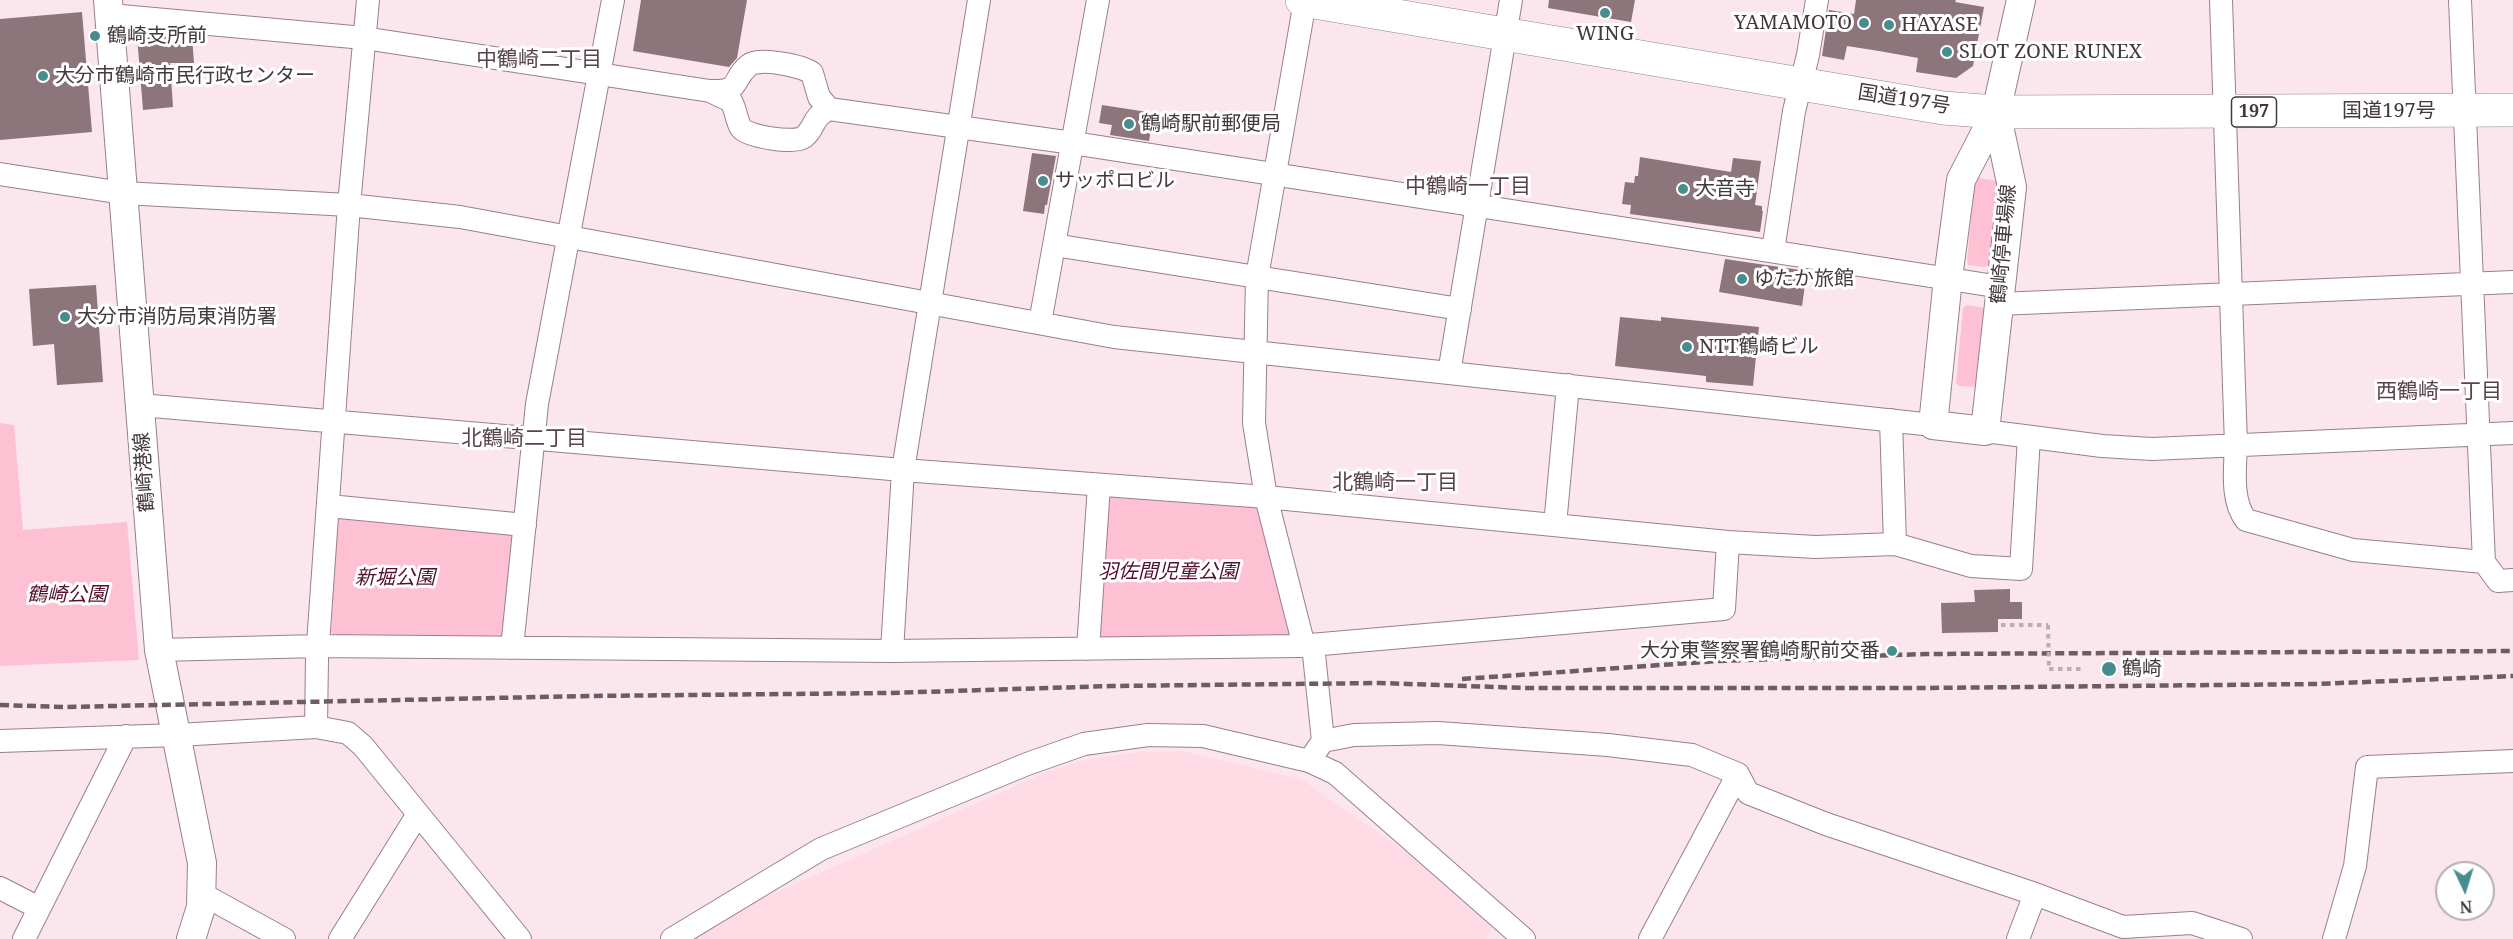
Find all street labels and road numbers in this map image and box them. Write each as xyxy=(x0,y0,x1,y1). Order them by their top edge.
street label: 国道197号 xyxy=(1856,81,1952,119)
road number: 197 xyxy=(2232,97,2276,127)
street label: 国道197号 xyxy=(2342,99,2436,123)
street label: 鶴崎停車場線 xyxy=(1987,183,2021,305)
street label: 鶴崎港線 xyxy=(130,431,160,513)

